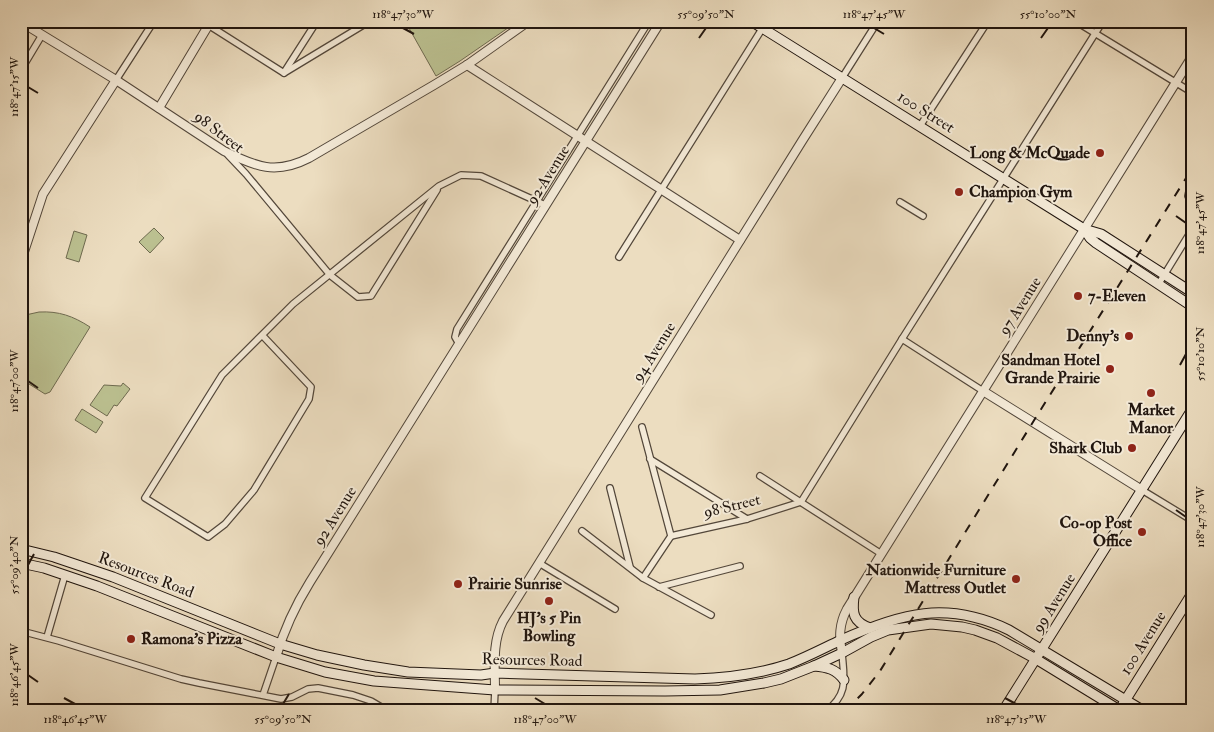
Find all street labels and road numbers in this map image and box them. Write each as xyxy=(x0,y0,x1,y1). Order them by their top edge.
street label: 100 Street xyxy=(894,87,958,137)
street label: 98 Street xyxy=(189,106,248,157)
street label: 92 Avenue xyxy=(522,141,574,209)
street label: 97 Avenue xyxy=(994,273,1046,340)
street label: 94 Avenue xyxy=(627,318,680,386)
street label: 92 Avenue xyxy=(309,482,361,550)
street label: 98 Street xyxy=(701,489,762,523)
street label: Resources Road xyxy=(95,548,197,602)
street label: 99 Avenue xyxy=(1027,569,1080,637)
street label: 100 Avenue xyxy=(1116,607,1171,679)
street label: Resources Road xyxy=(481,649,583,671)

